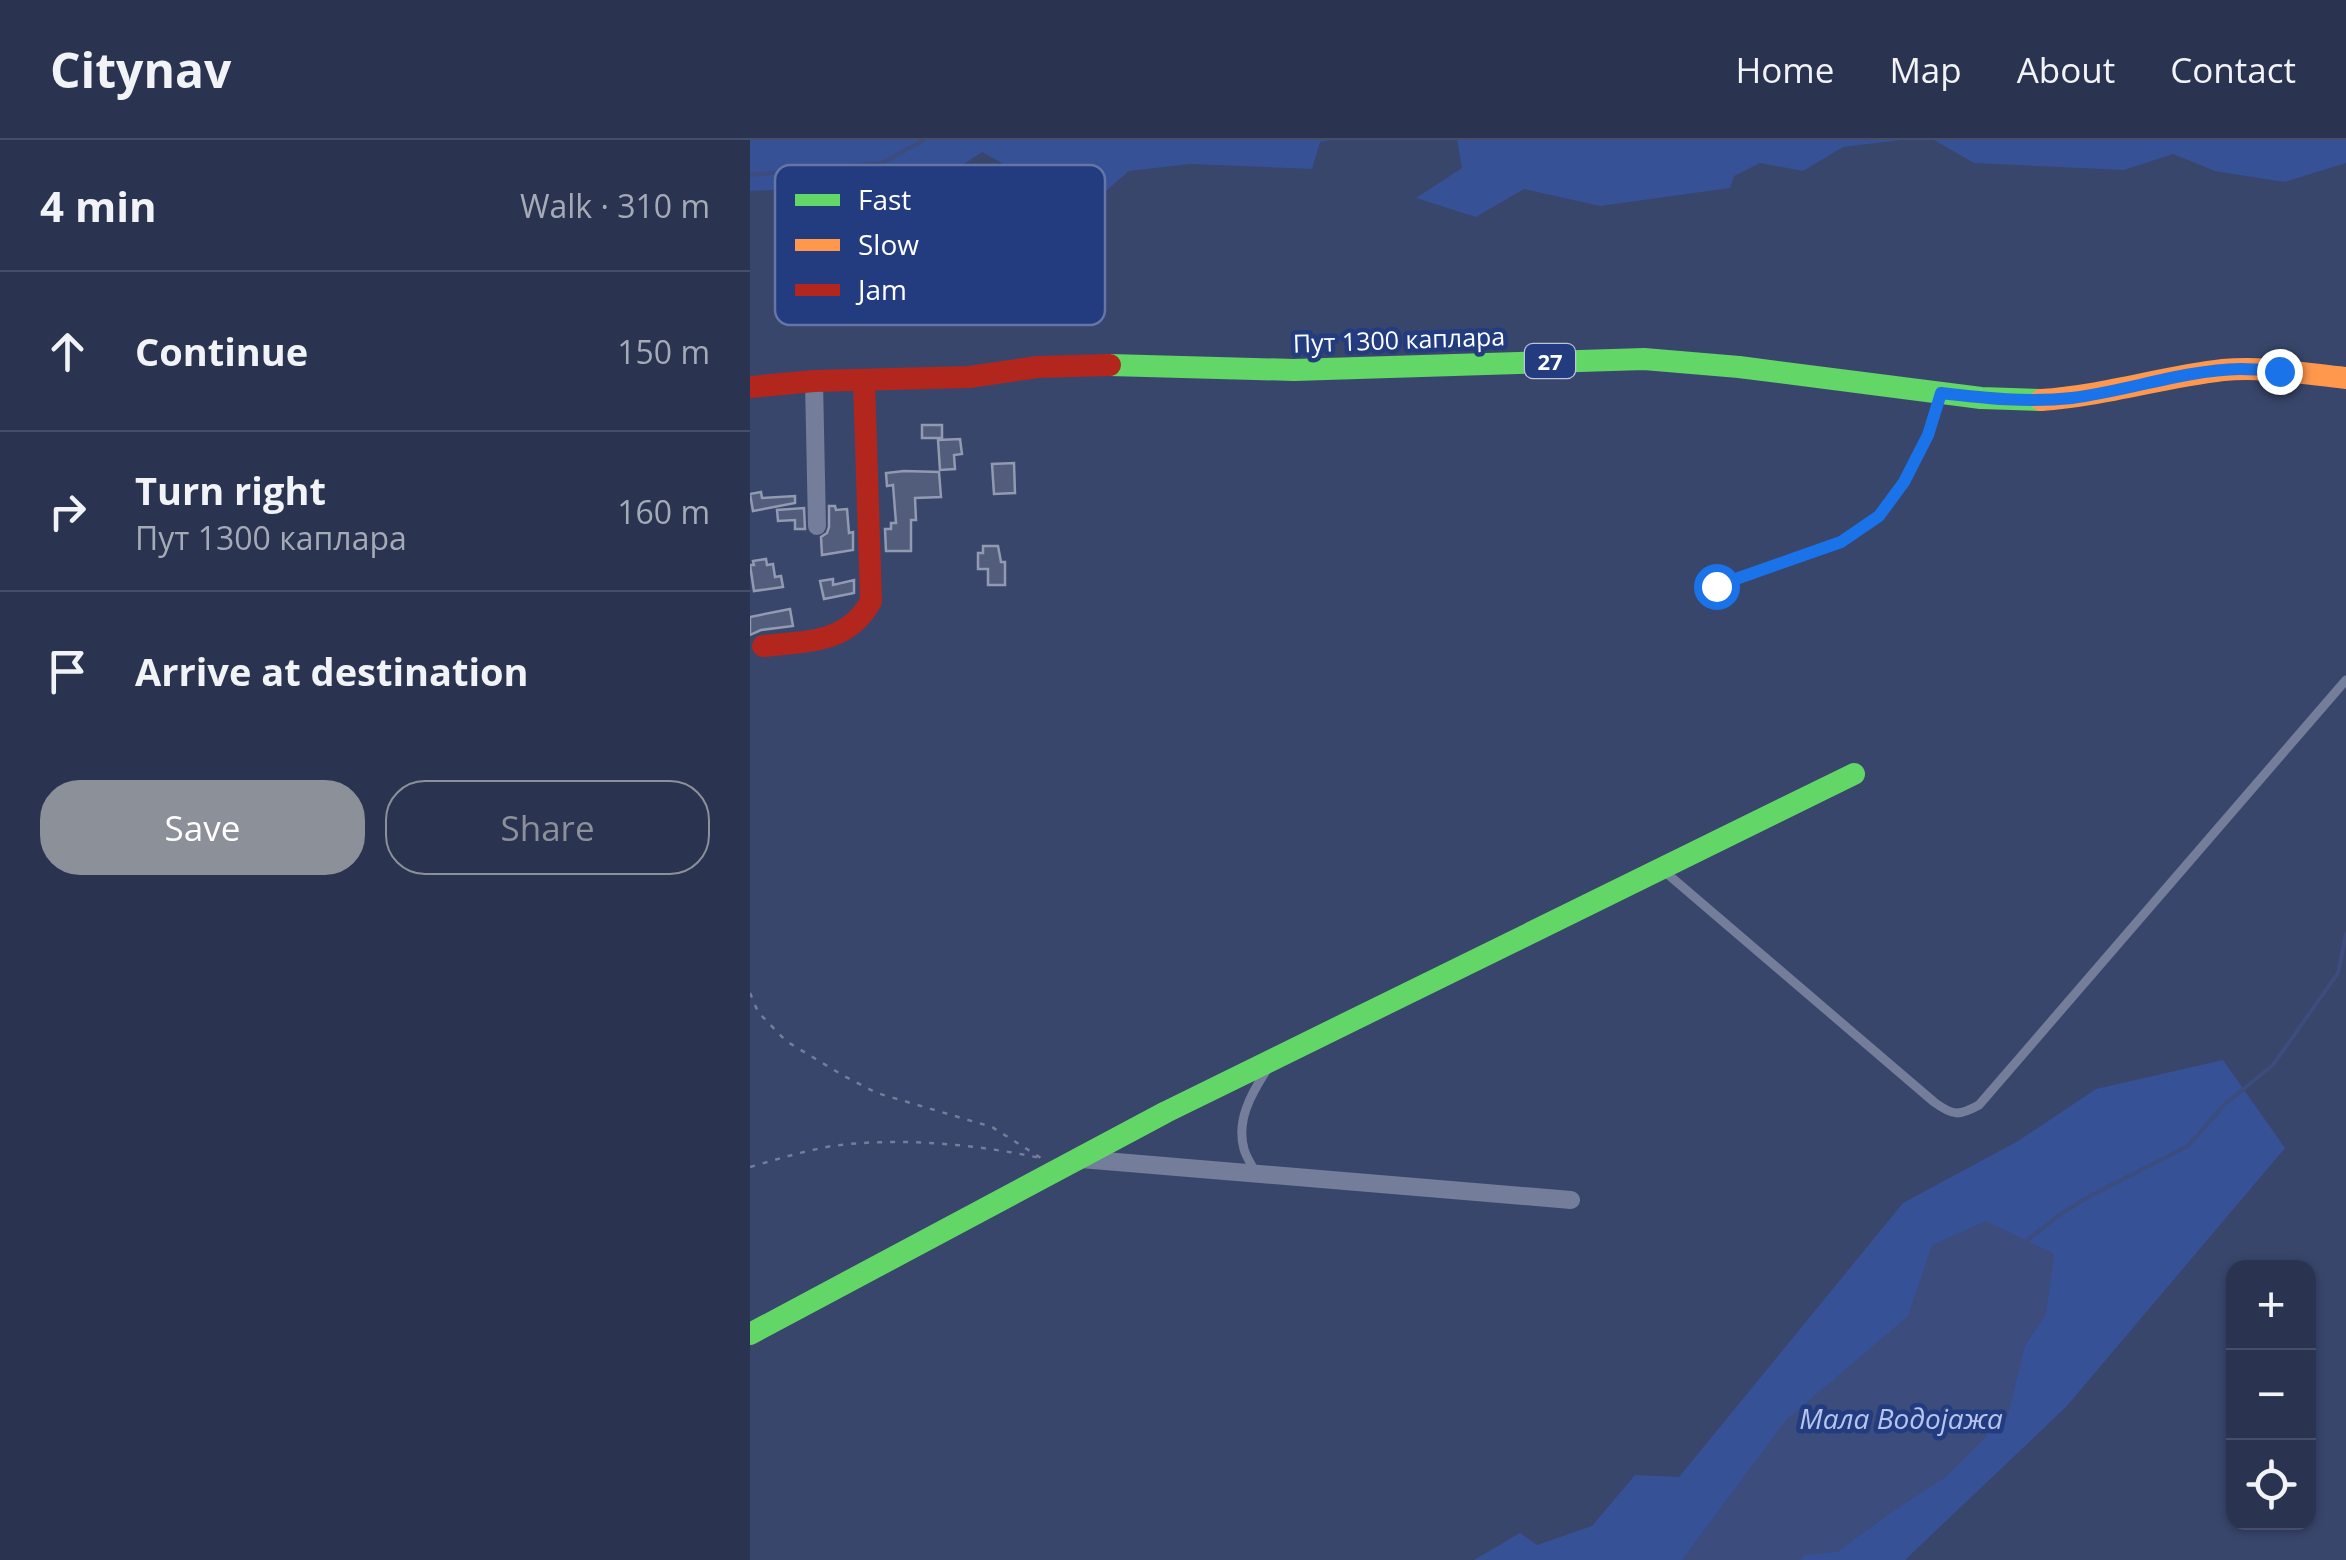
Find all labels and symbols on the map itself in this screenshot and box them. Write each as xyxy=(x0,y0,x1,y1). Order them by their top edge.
legend xyxy=(775,165,1105,325)
text: Fast xyxy=(858,180,911,218)
text: Slow xyxy=(858,225,919,263)
text: Jam xyxy=(855,270,907,308)
street label: Пут 1300 каплара xyxy=(1292,318,1506,360)
road number: 27 xyxy=(1525,344,1575,378)
route end xyxy=(2257,349,2303,395)
route start xyxy=(1694,564,1740,610)
water label: Мала Водојажа xyxy=(1799,1399,2003,1437)

